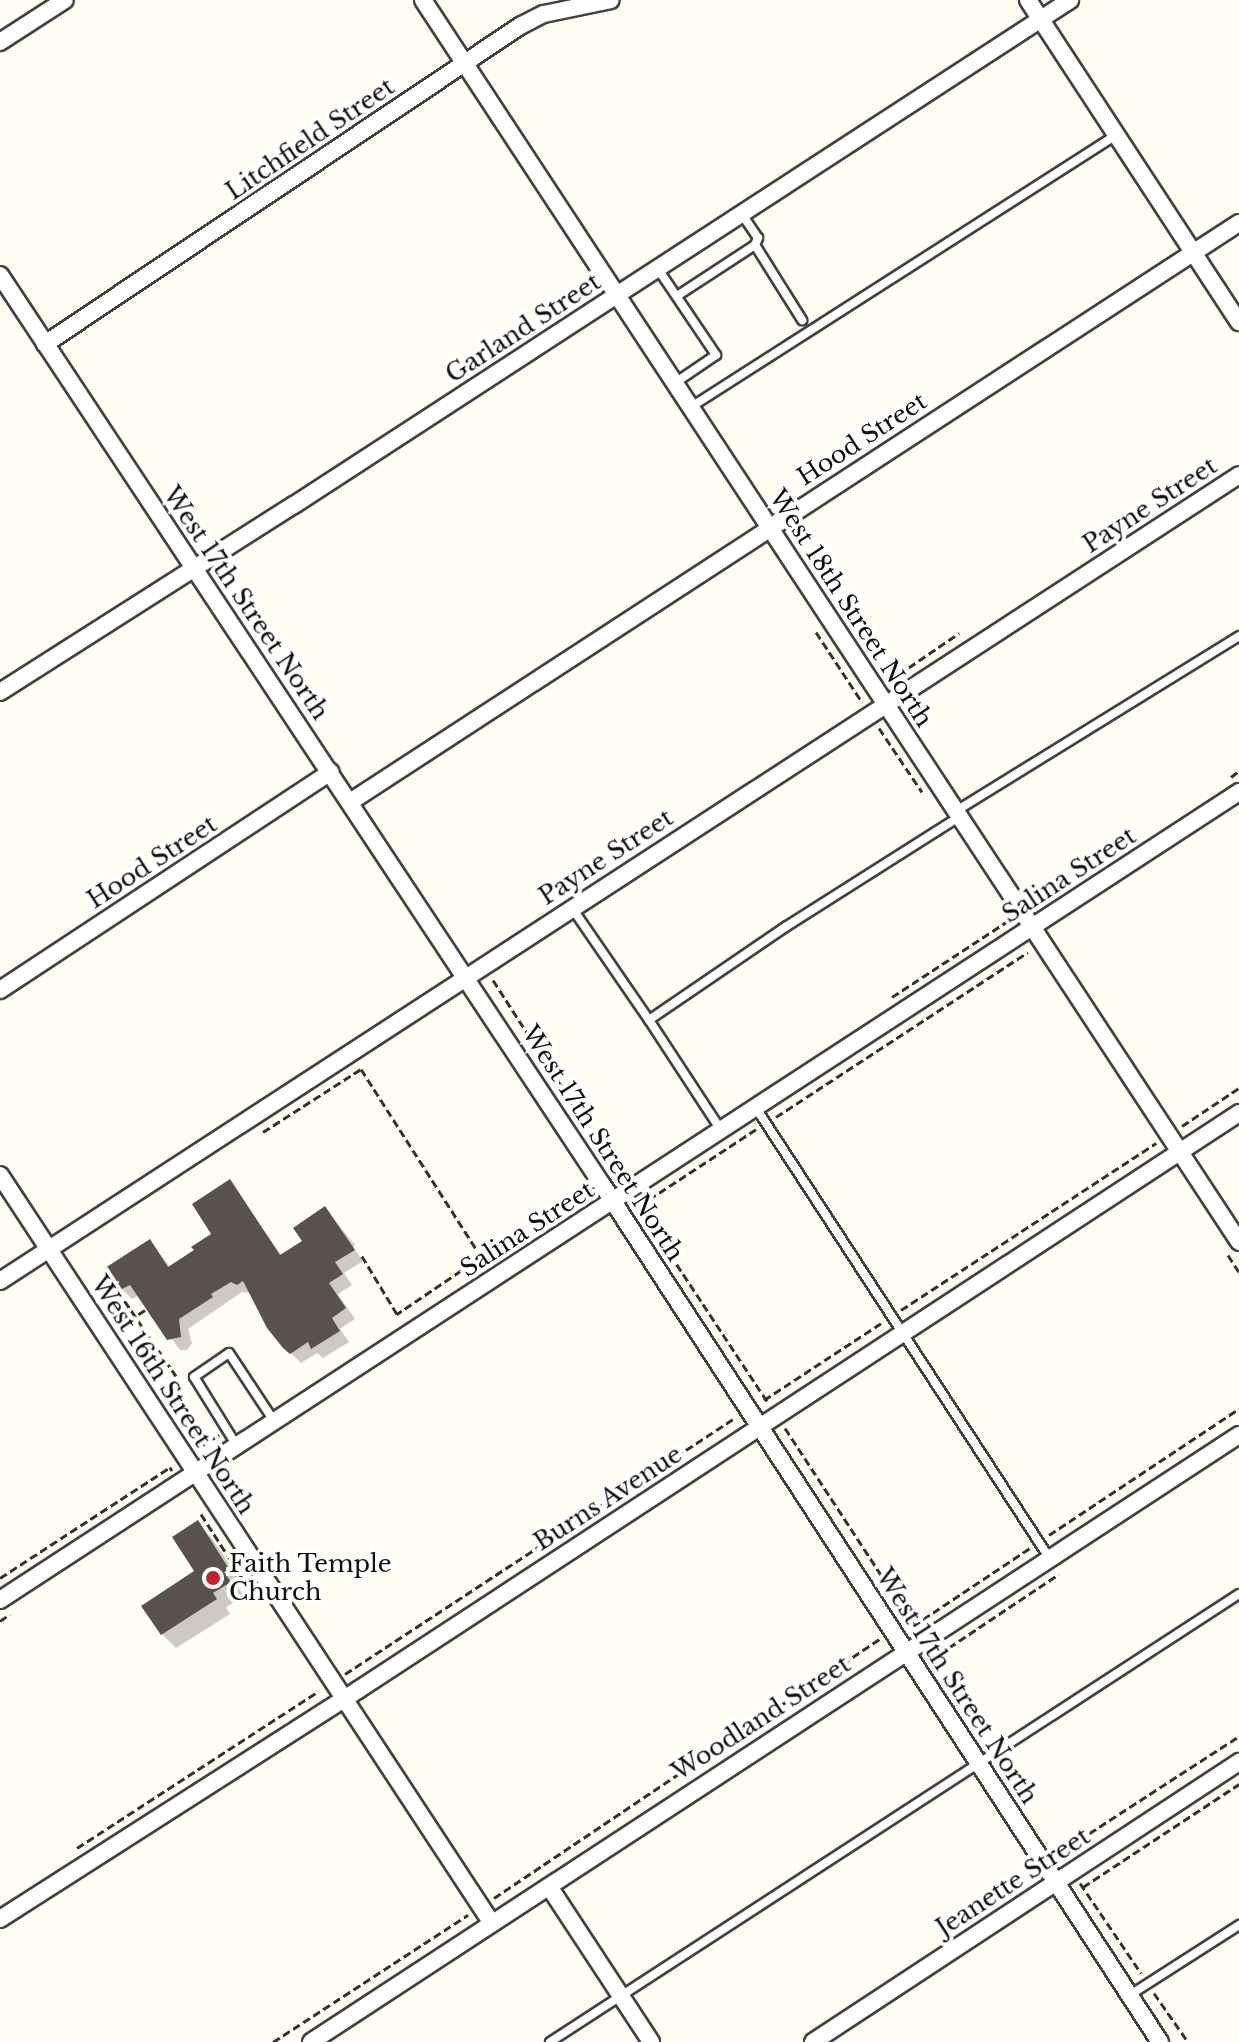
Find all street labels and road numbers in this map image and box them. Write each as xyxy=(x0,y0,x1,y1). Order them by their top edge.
street label: Litchfield Street xyxy=(220,72,400,206)
street label: Garland Street xyxy=(440,267,606,389)
street label: Hood Street xyxy=(792,387,932,491)
street label: Payne Street xyxy=(1078,451,1222,559)
street label: West 17th Street North xyxy=(157,481,335,725)
street label: West 18th Street North xyxy=(763,484,939,732)
street label: Payne Street xyxy=(534,803,678,911)
street label: Hood Street xyxy=(82,810,222,914)
street label: Salina Street xyxy=(997,821,1141,929)
street label: West 17th Street North xyxy=(516,1020,690,1266)
street label: Salina Street xyxy=(455,1175,599,1283)
street label: West 16th Street North xyxy=(85,1270,261,1520)
street label: Burns Avenue xyxy=(528,1439,688,1557)
street label: West 17th Street North xyxy=(870,1563,1044,1809)
street label: Woodland Street xyxy=(666,1650,856,1786)
street label: Jeanette Street xyxy=(931,1822,1095,1942)

